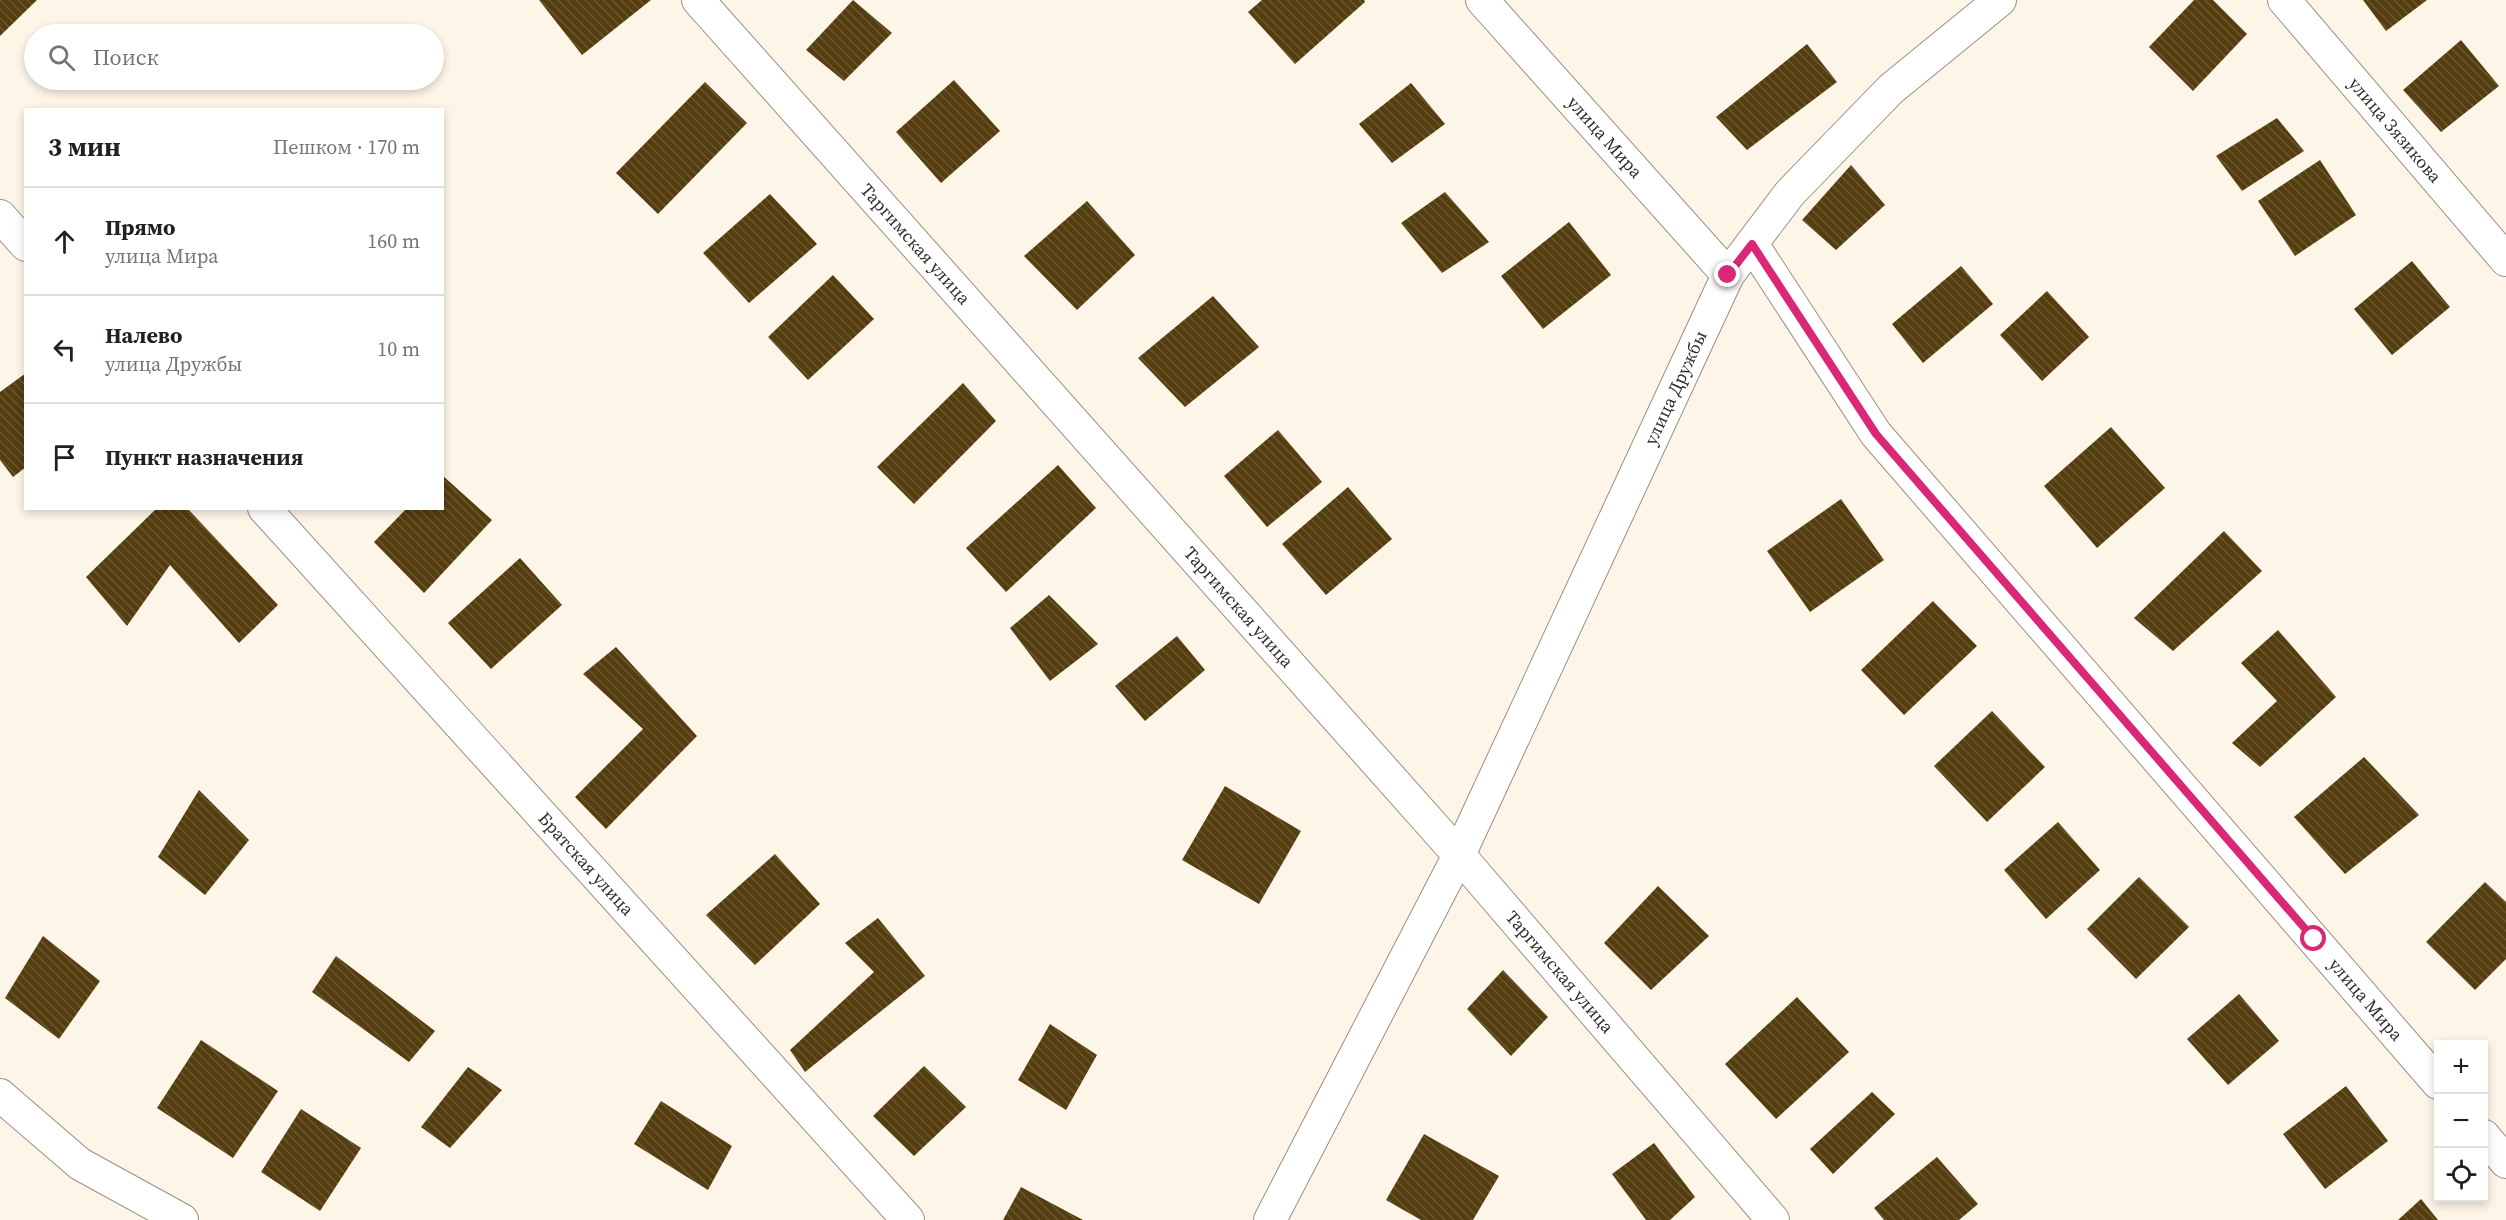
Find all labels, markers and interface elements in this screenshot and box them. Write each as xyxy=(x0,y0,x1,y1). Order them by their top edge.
search box xyxy=(24,24,444,90)
icon: search xyxy=(45,41,78,74)
text: Поиск xyxy=(93,42,159,72)
street label: улица Зязикова xyxy=(2343,72,2448,189)
street label: улица Мира xyxy=(1562,90,1649,184)
text: 3 мин xyxy=(48,129,121,165)
text: Пешком · 170 m xyxy=(273,133,420,161)
street label: Таргимская улица xyxy=(855,178,977,311)
text: Прямо xyxy=(105,212,175,242)
icon: ahead xyxy=(48,225,81,258)
text: 160 m xyxy=(367,227,420,255)
text: улица Мира xyxy=(105,242,219,270)
route end xyxy=(1714,261,1740,287)
text: Налево xyxy=(105,320,182,350)
street label: улица Дружбы xyxy=(1638,326,1713,449)
icon: left xyxy=(48,333,81,366)
text: 10 m xyxy=(377,335,420,363)
text: улица Дружбы xyxy=(105,350,242,378)
icon: arrive xyxy=(48,441,81,474)
text: Пункт назначения xyxy=(105,442,303,472)
street label: Таргимская улица xyxy=(1178,541,1300,674)
street label: Братская улица xyxy=(533,806,640,922)
street label: Таргимская улица xyxy=(1500,905,1620,1039)
route start xyxy=(2300,925,2326,951)
street label: улица Мира xyxy=(2323,952,2410,1047)
map controls xyxy=(2434,1040,2488,1202)
button: + xyxy=(2434,1040,2488,1094)
button: − xyxy=(2434,1094,2488,1148)
button: locate xyxy=(2434,1148,2488,1202)

